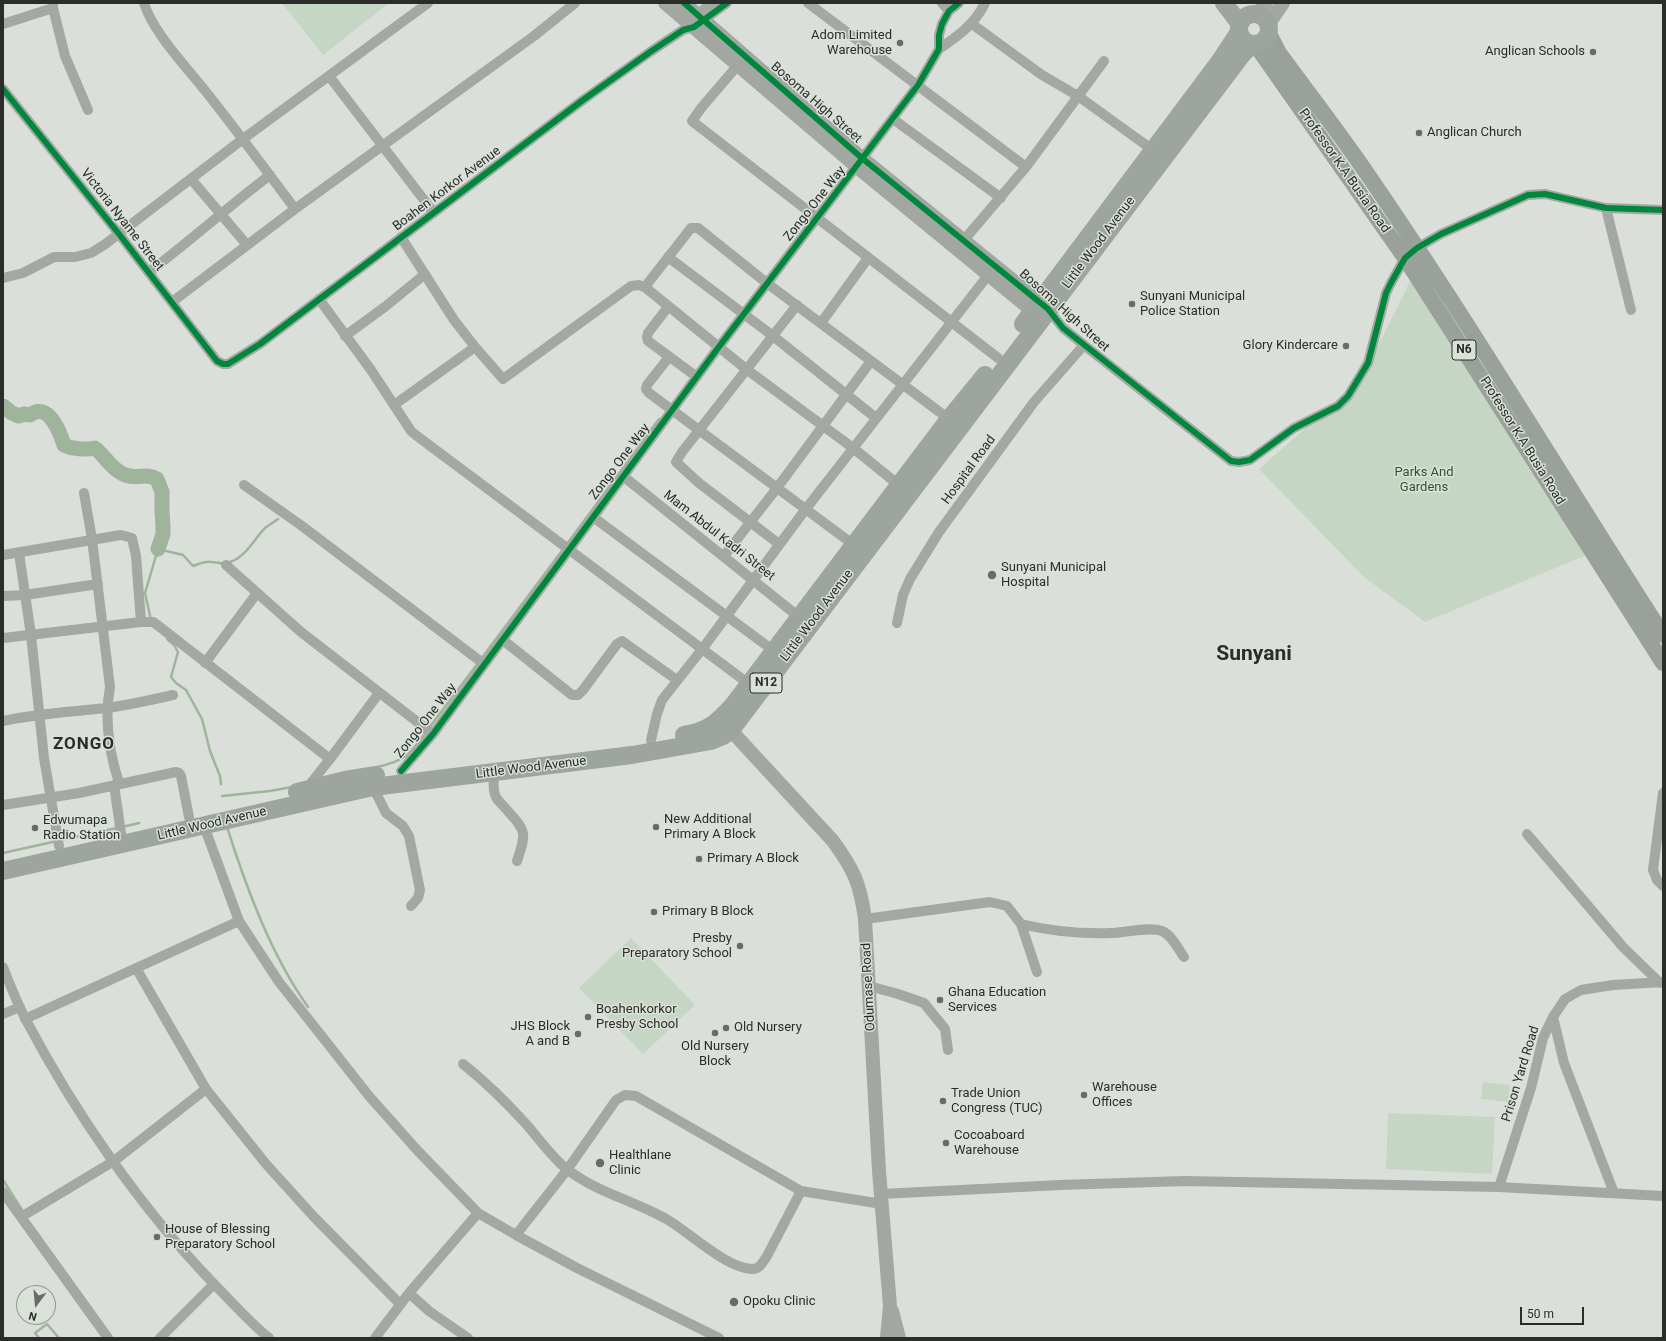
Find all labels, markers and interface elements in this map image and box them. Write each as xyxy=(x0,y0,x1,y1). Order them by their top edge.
place label: Adom Limited Warehouse xyxy=(811,28,892,59)
marker: Adom Limited Warehouse xyxy=(895,38,905,48)
place label: Anglican Schools xyxy=(1485,44,1585,60)
marker: Anglican Schools xyxy=(1588,47,1598,57)
street label: Bosoma High Street xyxy=(767,59,865,147)
street label: Professor K.A Busia Road xyxy=(1295,106,1393,236)
place label: Anglican Church xyxy=(1427,125,1522,141)
marker: Anglican Church xyxy=(1414,128,1424,138)
street label: Boahen Korkor Avenue xyxy=(390,143,504,235)
street label: Zongo One Way xyxy=(781,163,849,245)
street label: Victoria Nyame Street xyxy=(77,166,167,274)
street label: Little Wood Avenue xyxy=(1059,194,1139,292)
street label: Bosoma High Street xyxy=(1016,266,1112,356)
place label: Sunyani Municipal Police Station xyxy=(1140,289,1245,320)
marker: Sunyani Municipal Police Station xyxy=(1127,299,1137,309)
place label: Glory Kindercare xyxy=(1243,338,1338,354)
road number: N6 xyxy=(1452,340,1476,360)
marker: Glory Kindercare xyxy=(1341,341,1351,351)
street label: Professor K.A Busia Road xyxy=(1476,374,1568,508)
street label: Zongo One Way xyxy=(586,421,654,503)
street label: Hospital Road xyxy=(939,432,999,508)
park label: Parks And Gardens xyxy=(1394,465,1454,496)
street label: Mam Abdul Kadri Street xyxy=(660,488,778,584)
place label: Sunyani Municipal Hospital xyxy=(1001,560,1106,591)
street label: Little Wood Avenue xyxy=(777,567,857,665)
marker: Sunyani Municipal Hospital xyxy=(986,569,998,581)
district label: Sunyani xyxy=(1216,642,1292,668)
road number: N12 xyxy=(750,673,782,693)
street label: Zongo One Way xyxy=(392,680,460,762)
district label: ZONGO xyxy=(53,735,115,755)
street label: Little Wood Avenue xyxy=(475,753,587,783)
street label: Little Wood Avenue xyxy=(156,804,268,844)
place label: New Additional Primary A Block xyxy=(664,812,756,843)
place label: Edwumapa Radio Station xyxy=(43,813,120,844)
marker: New Additional Primary A Block xyxy=(651,822,661,832)
marker: Edwumapa Radio Station xyxy=(30,823,40,833)
place label: Primary A Block xyxy=(707,851,799,867)
marker: Primary A Block xyxy=(694,854,704,864)
place label: Primary B Block xyxy=(662,904,754,920)
marker: Primary B Block xyxy=(649,907,659,917)
place label: Presby Preparatory School xyxy=(622,931,732,962)
marker: Presby Preparatory School xyxy=(735,941,745,951)
street label: Odumase Road xyxy=(859,942,879,1032)
place label: Ghana Education Services xyxy=(948,985,1046,1016)
marker: Ghana Education Services xyxy=(935,995,945,1005)
place label: Boahenkorkor Presby School xyxy=(596,1002,678,1033)
marker: Boahenkorkor Presby School xyxy=(583,1012,593,1022)
place label: JHS Block A and B xyxy=(511,1019,570,1050)
place label: Old Nursery xyxy=(734,1020,802,1036)
marker: Old Nursery xyxy=(721,1023,731,1033)
street label: Prison Yard Road xyxy=(1499,1024,1543,1124)
marker: Old Nursery Block xyxy=(710,1028,720,1038)
marker: JHS Block A and B xyxy=(573,1029,583,1039)
place label: Old Nursery Block xyxy=(681,1039,749,1070)
place label: Warehouse Offices xyxy=(1092,1080,1157,1111)
place label: Trade Union Congress (TUC) xyxy=(951,1086,1043,1117)
marker: Warehouse Offices xyxy=(1079,1090,1089,1100)
marker: Trade Union Congress (TUC) xyxy=(938,1096,948,1106)
place label: Cocoaboard Warehouse xyxy=(954,1128,1025,1159)
marker: Cocoaboard Warehouse xyxy=(941,1138,951,1148)
place label: Healthlane Clinic xyxy=(609,1148,671,1179)
marker: Healthlane Clinic xyxy=(594,1157,606,1169)
place label: House of Blessing Preparatory School xyxy=(165,1222,275,1253)
marker: House of Blessing Preparatory School xyxy=(152,1232,162,1242)
north arrow xyxy=(16,1285,56,1325)
place label: Opoku Clinic xyxy=(743,1294,816,1310)
marker: Opoku Clinic xyxy=(728,1296,740,1308)
scale bar xyxy=(1522,1299,1586,1325)
text: 50 m xyxy=(1527,1307,1554,1321)
text: N xyxy=(27,1309,38,1323)

